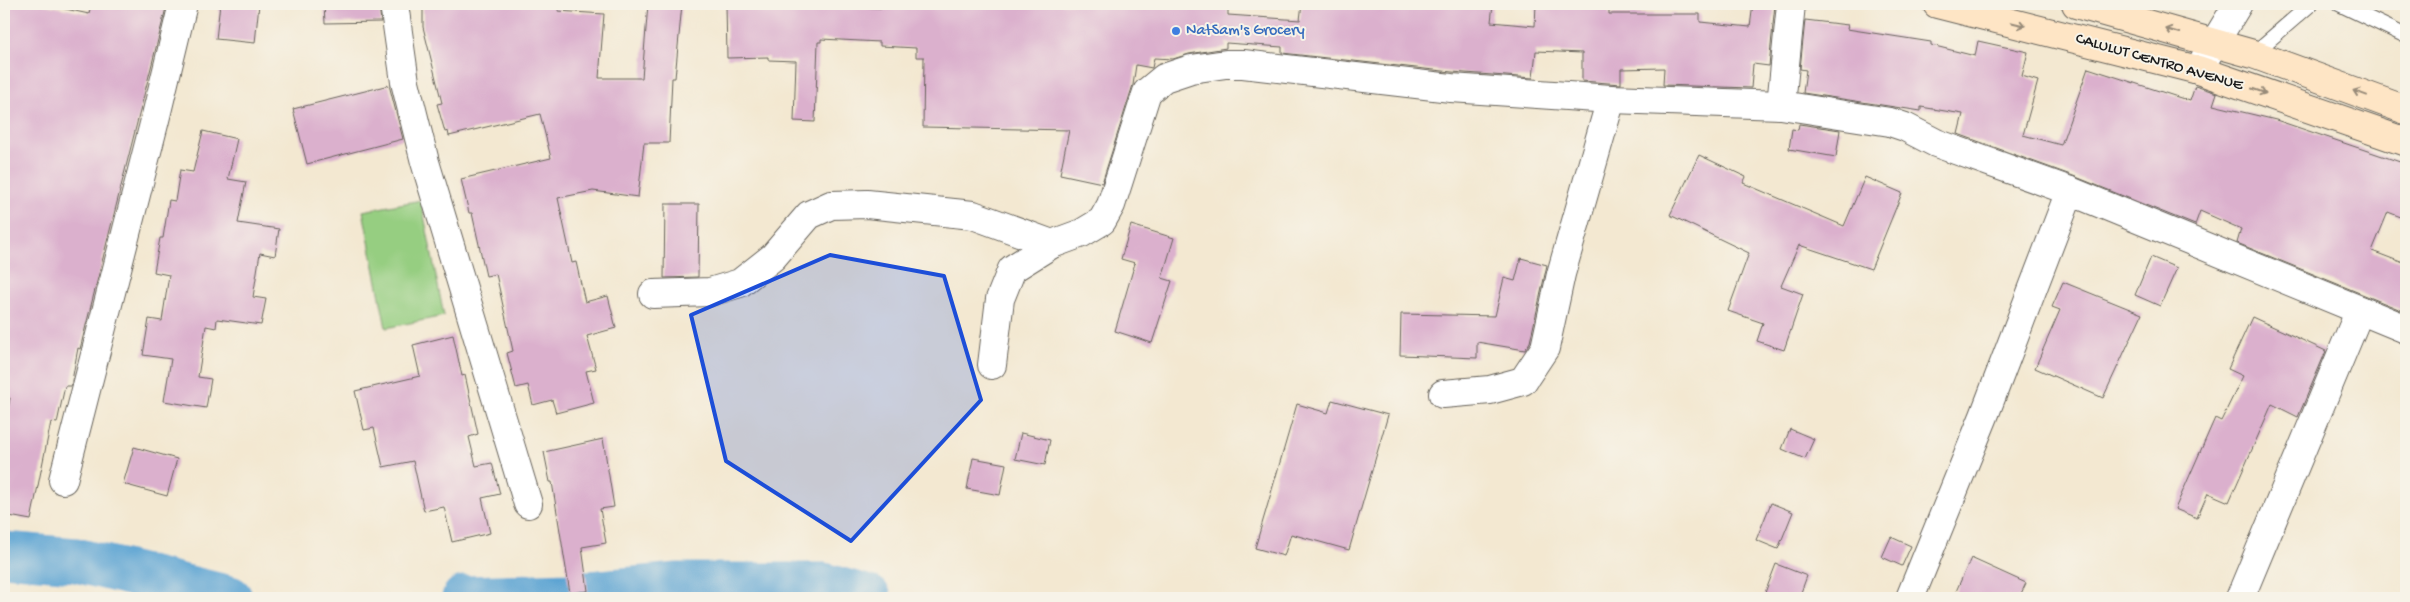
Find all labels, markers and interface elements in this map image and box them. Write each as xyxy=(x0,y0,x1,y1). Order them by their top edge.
one-way arrow xyxy=(2009,20,2025,29)
place label: NatSam's Grocery xyxy=(1186,22,1305,41)
marker: NatSam's Grocery xyxy=(1170,25,1182,37)
one-way arrow xyxy=(2165,26,2181,35)
street label: CALULUT CENTRO AVENUE xyxy=(2073,30,2246,96)
one-way arrow xyxy=(2250,87,2266,96)
one-way arrow xyxy=(2353,88,2369,97)

